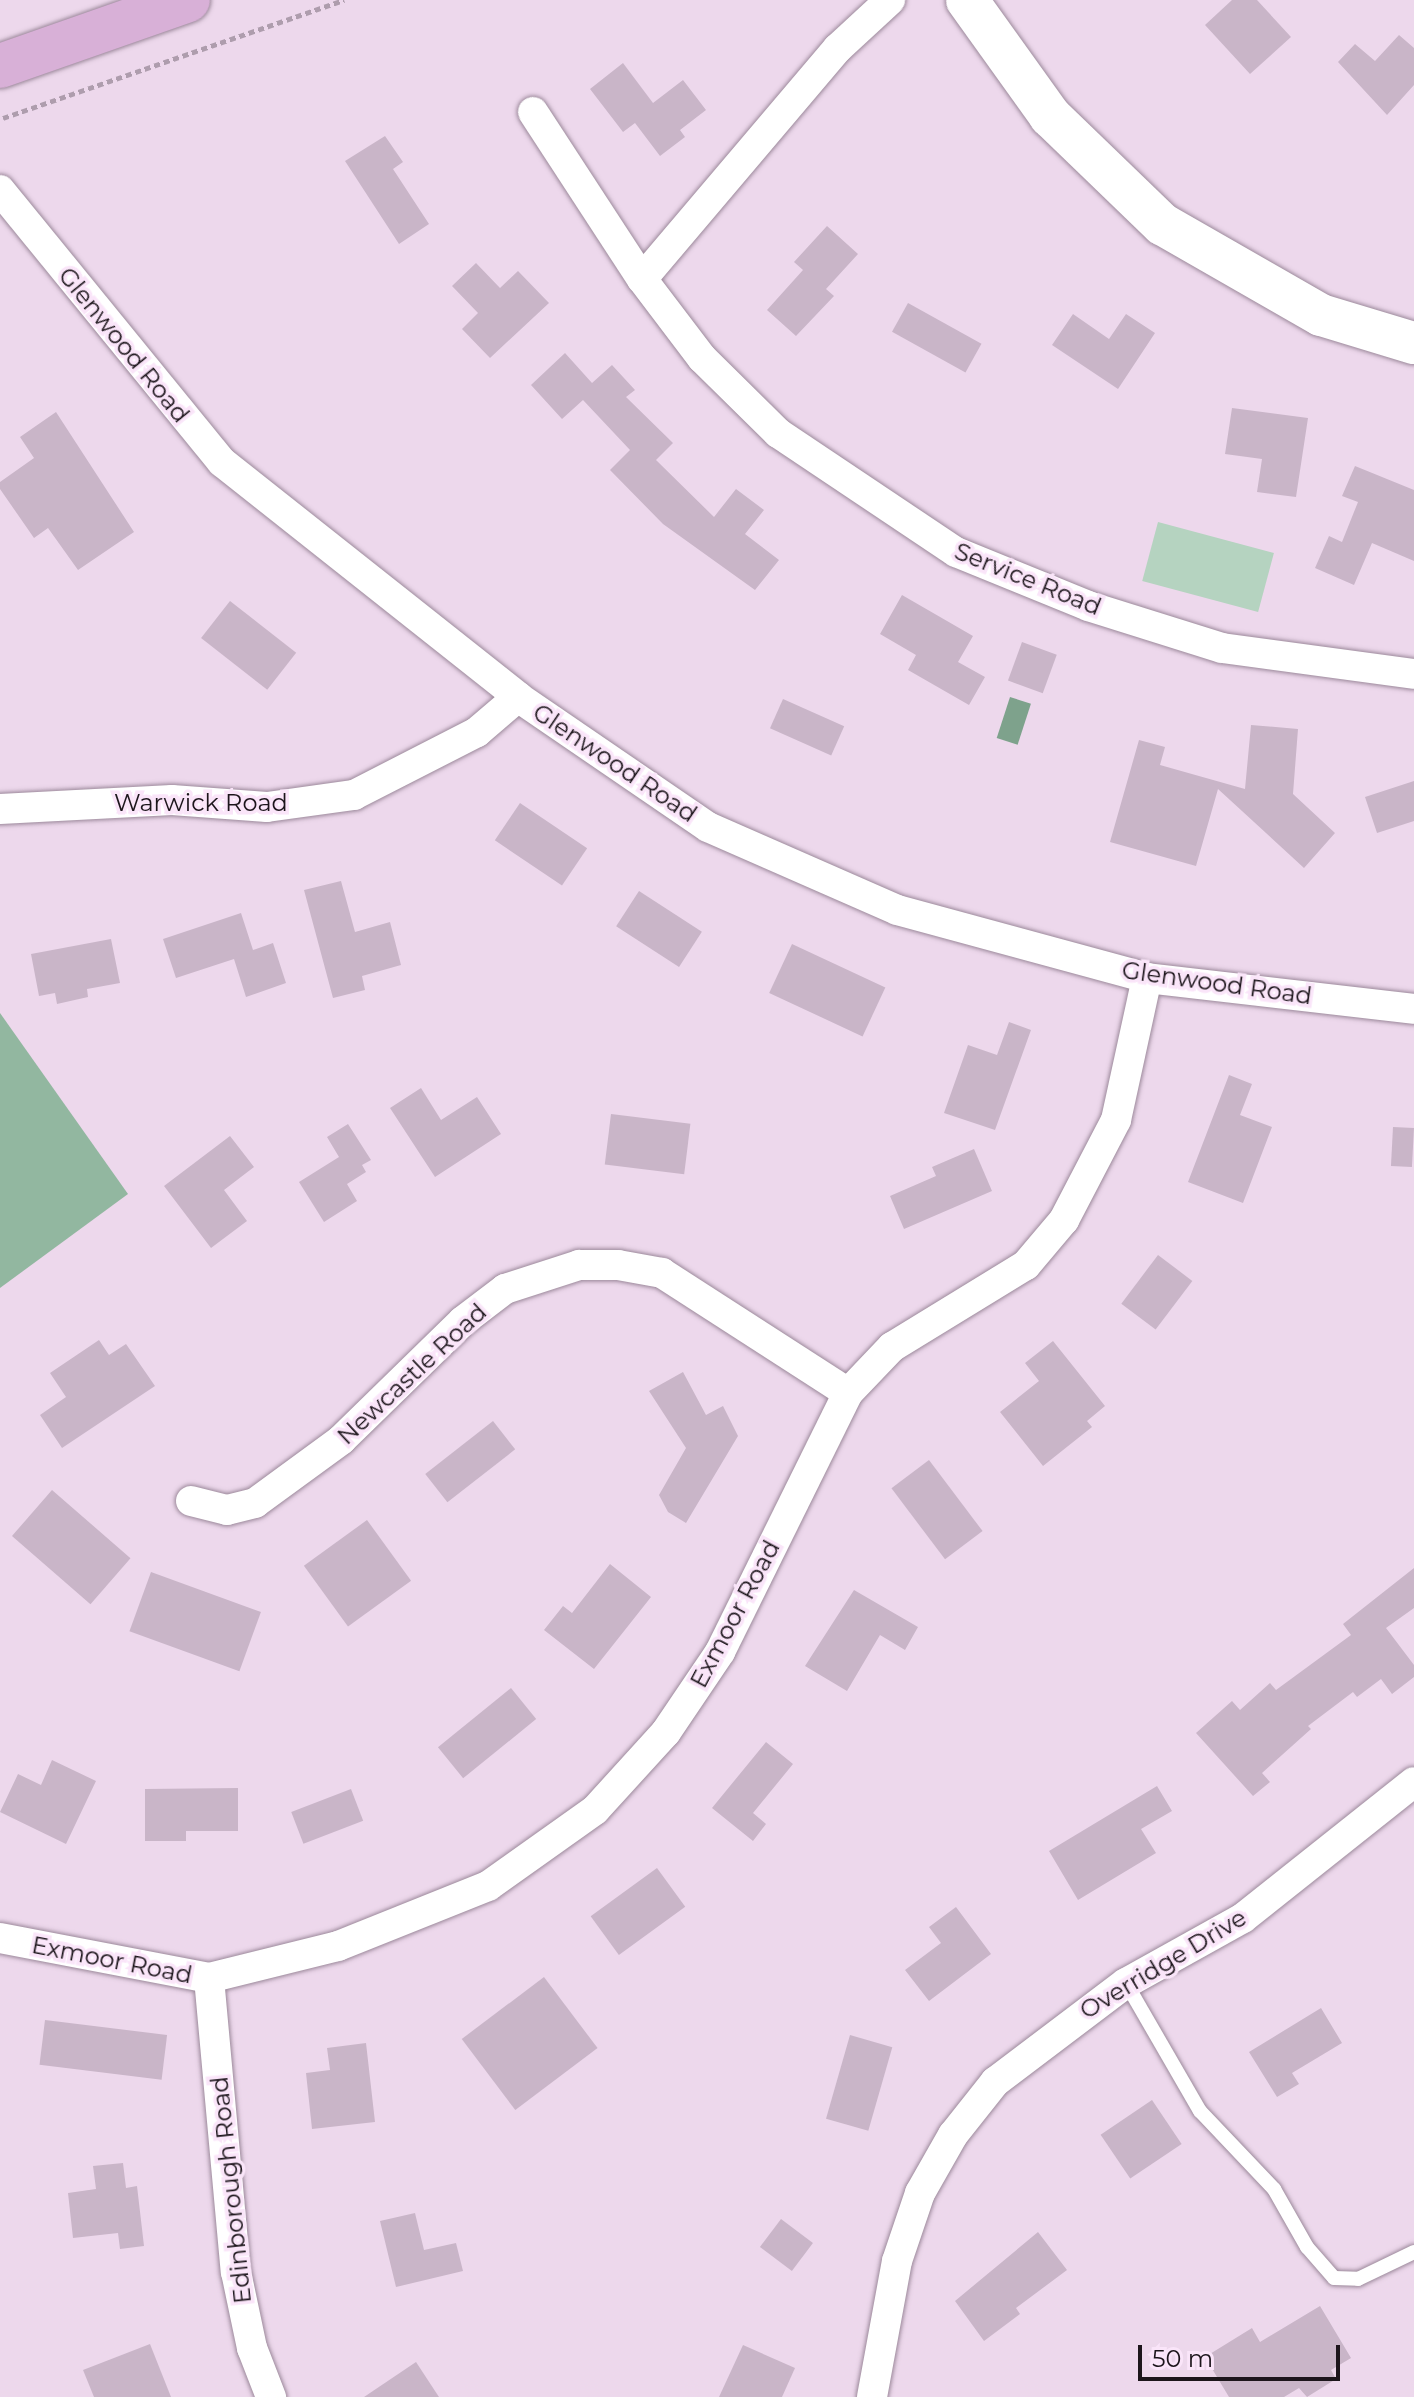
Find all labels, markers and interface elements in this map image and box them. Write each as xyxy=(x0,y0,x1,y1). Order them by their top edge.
street label: Glenwood Road xyxy=(53,261,195,429)
street label: Service Road xyxy=(950,537,1106,621)
street label: Glenwood Road xyxy=(528,697,702,829)
street label: Warwick Road xyxy=(114,789,288,817)
street label: Glenwood Road xyxy=(1120,955,1314,1011)
street label: Newcastle Road xyxy=(331,1297,493,1451)
street label: Exmoor Road xyxy=(684,1535,786,1693)
street label: Overridge Drive xyxy=(1075,1903,1251,2025)
street label: Exmoor Road xyxy=(29,1930,195,1990)
street label: Edinborough Road xyxy=(205,2075,257,2305)
scale bar xyxy=(1142,2329,1344,2379)
text: 50 m xyxy=(1152,2344,1213,2373)

